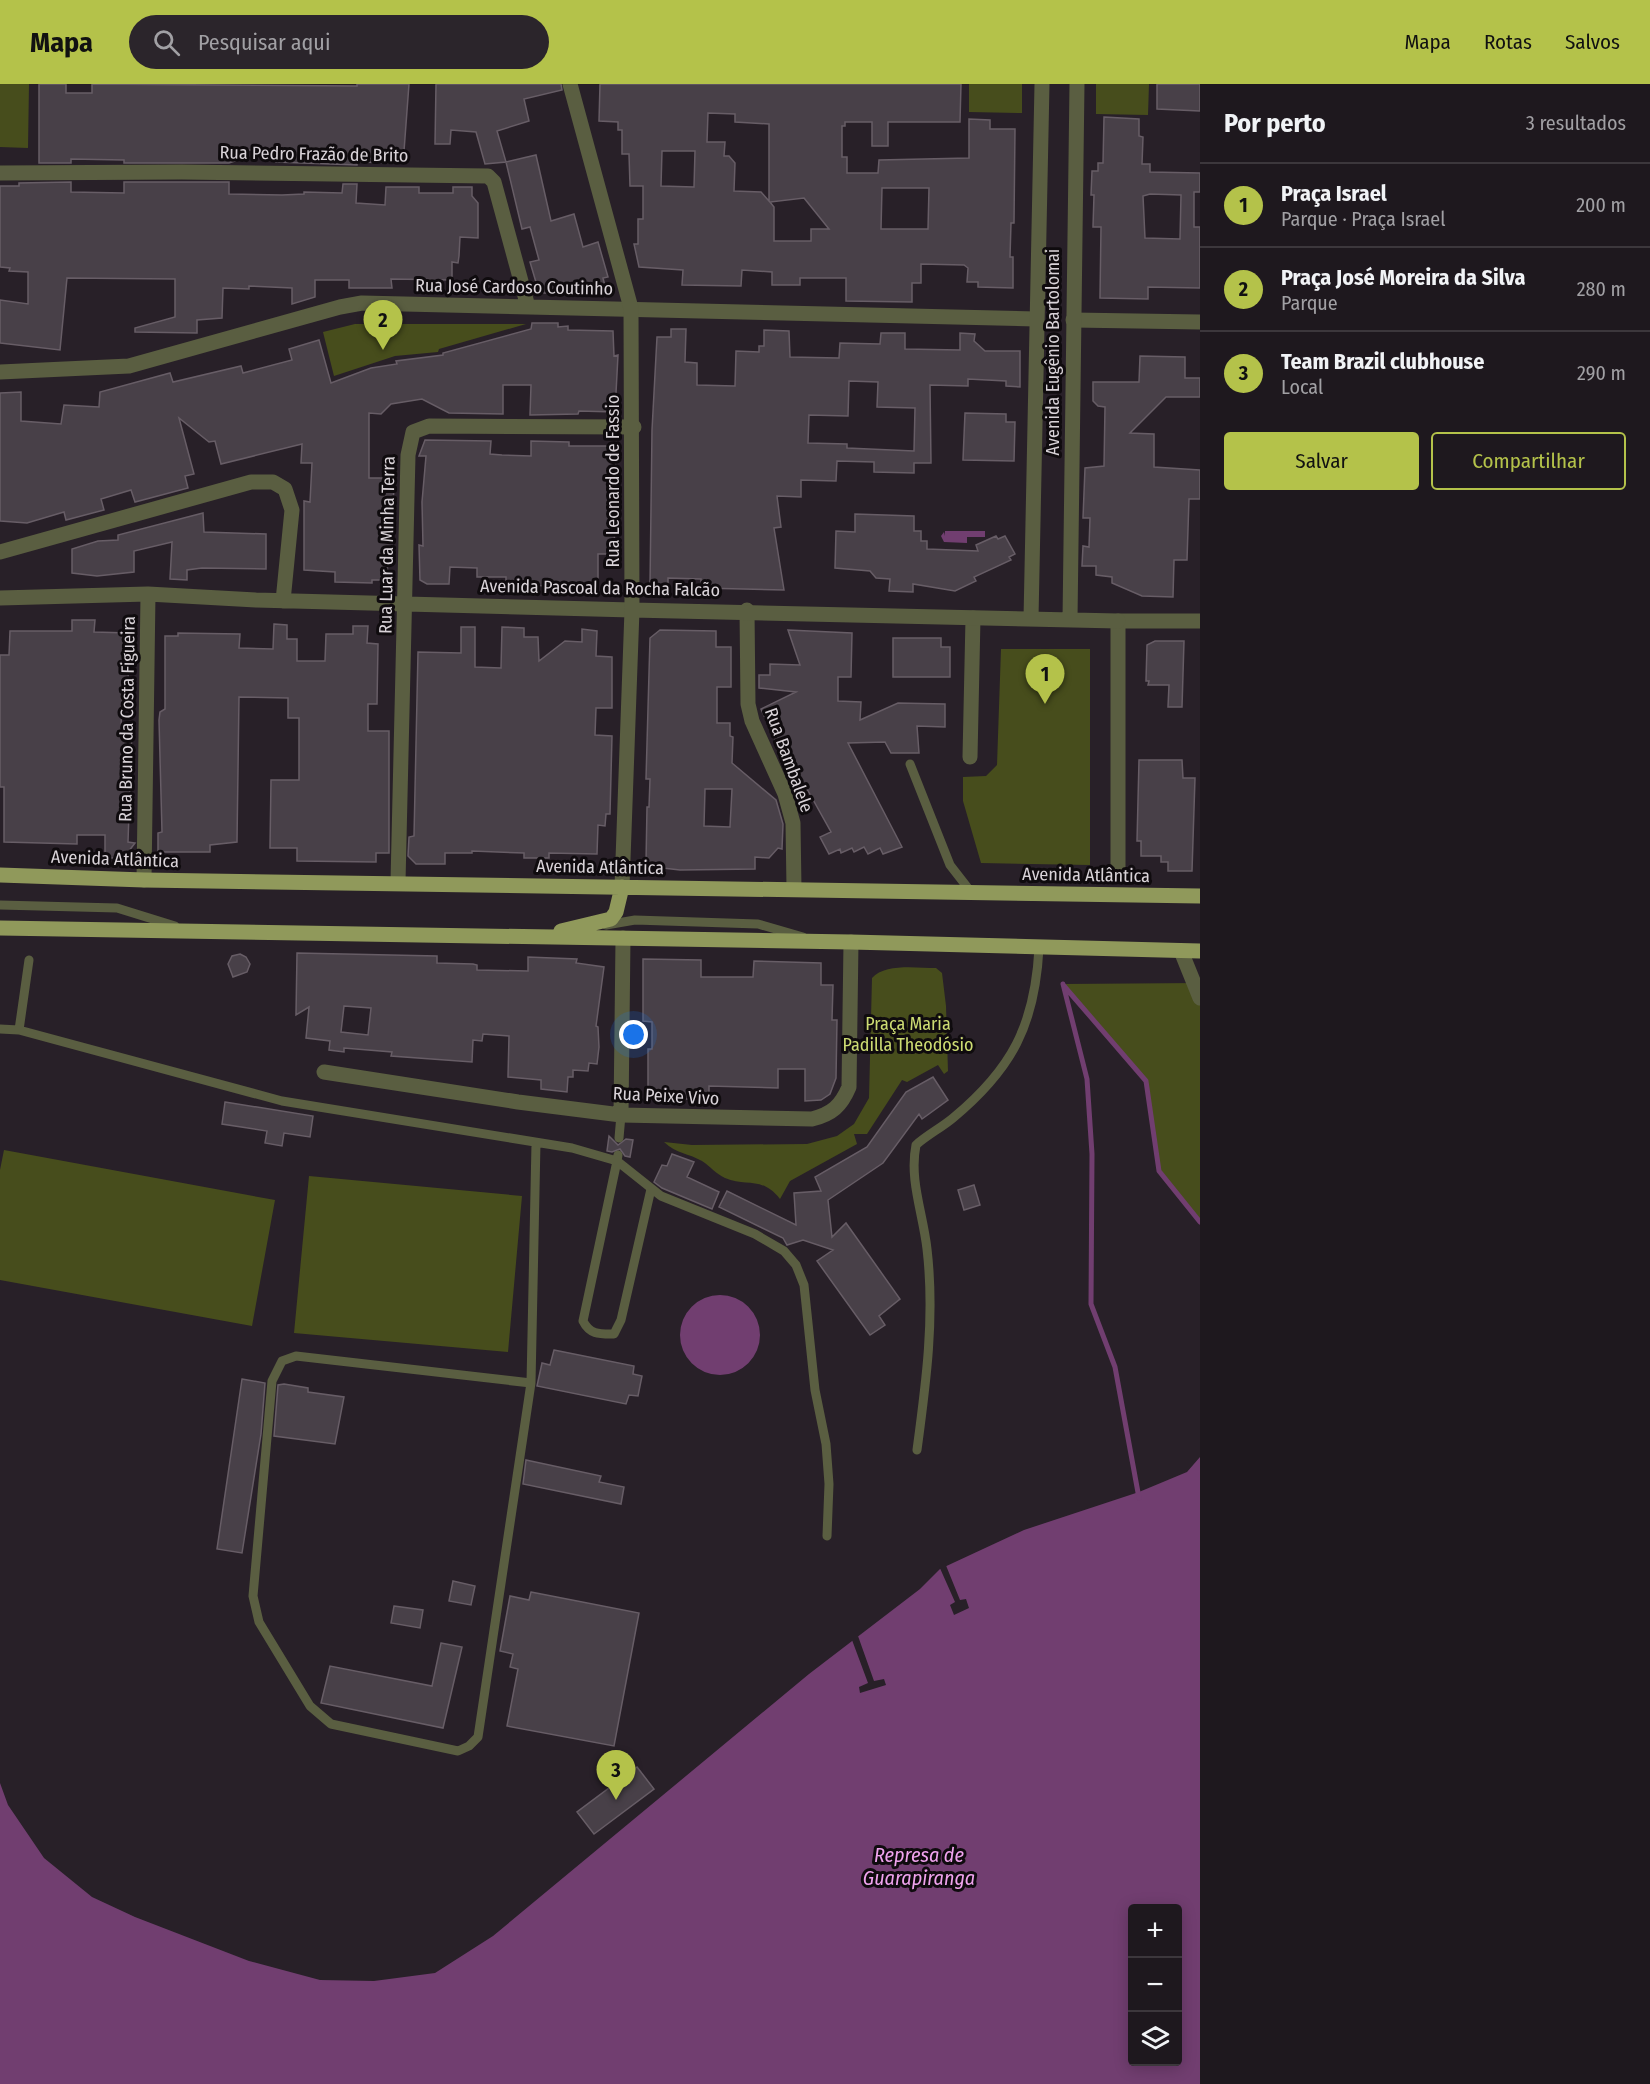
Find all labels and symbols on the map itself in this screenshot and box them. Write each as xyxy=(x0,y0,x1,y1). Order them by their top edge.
street label: Rua Pedro Frazão de Brito xyxy=(219,141,409,167)
street label: Avenida Eugênio Bartolomai xyxy=(1042,249,1064,455)
street label: Rua José Cardoso Coutinho xyxy=(415,274,613,300)
pin: 2 xyxy=(364,300,403,350)
street label: Rua Leonardo de Fassio xyxy=(602,394,624,568)
street label: Rua Luar da Minha Terra xyxy=(374,456,400,634)
street label: Avenida Pascoal da Rocha Falcão xyxy=(480,575,720,601)
street label: Rua Bruno da Costa Figueira xyxy=(114,616,140,822)
pin: 1 xyxy=(1026,654,1064,704)
street label: Rua Bambalele xyxy=(760,705,818,816)
street label: Avenida Atlântica xyxy=(51,846,179,872)
street label: Avenida Atlântica xyxy=(536,855,664,879)
street label: Avenida Atlântica xyxy=(1022,863,1150,887)
park label: Praça Maria Padilla Theodósio xyxy=(843,1013,973,1056)
your location xyxy=(619,1020,648,1049)
street label: Rua Peixe Vivo xyxy=(612,1082,720,1110)
pin: 3 xyxy=(596,1750,636,1800)
water label: Represa de Guarapiranga xyxy=(863,1843,975,1890)

